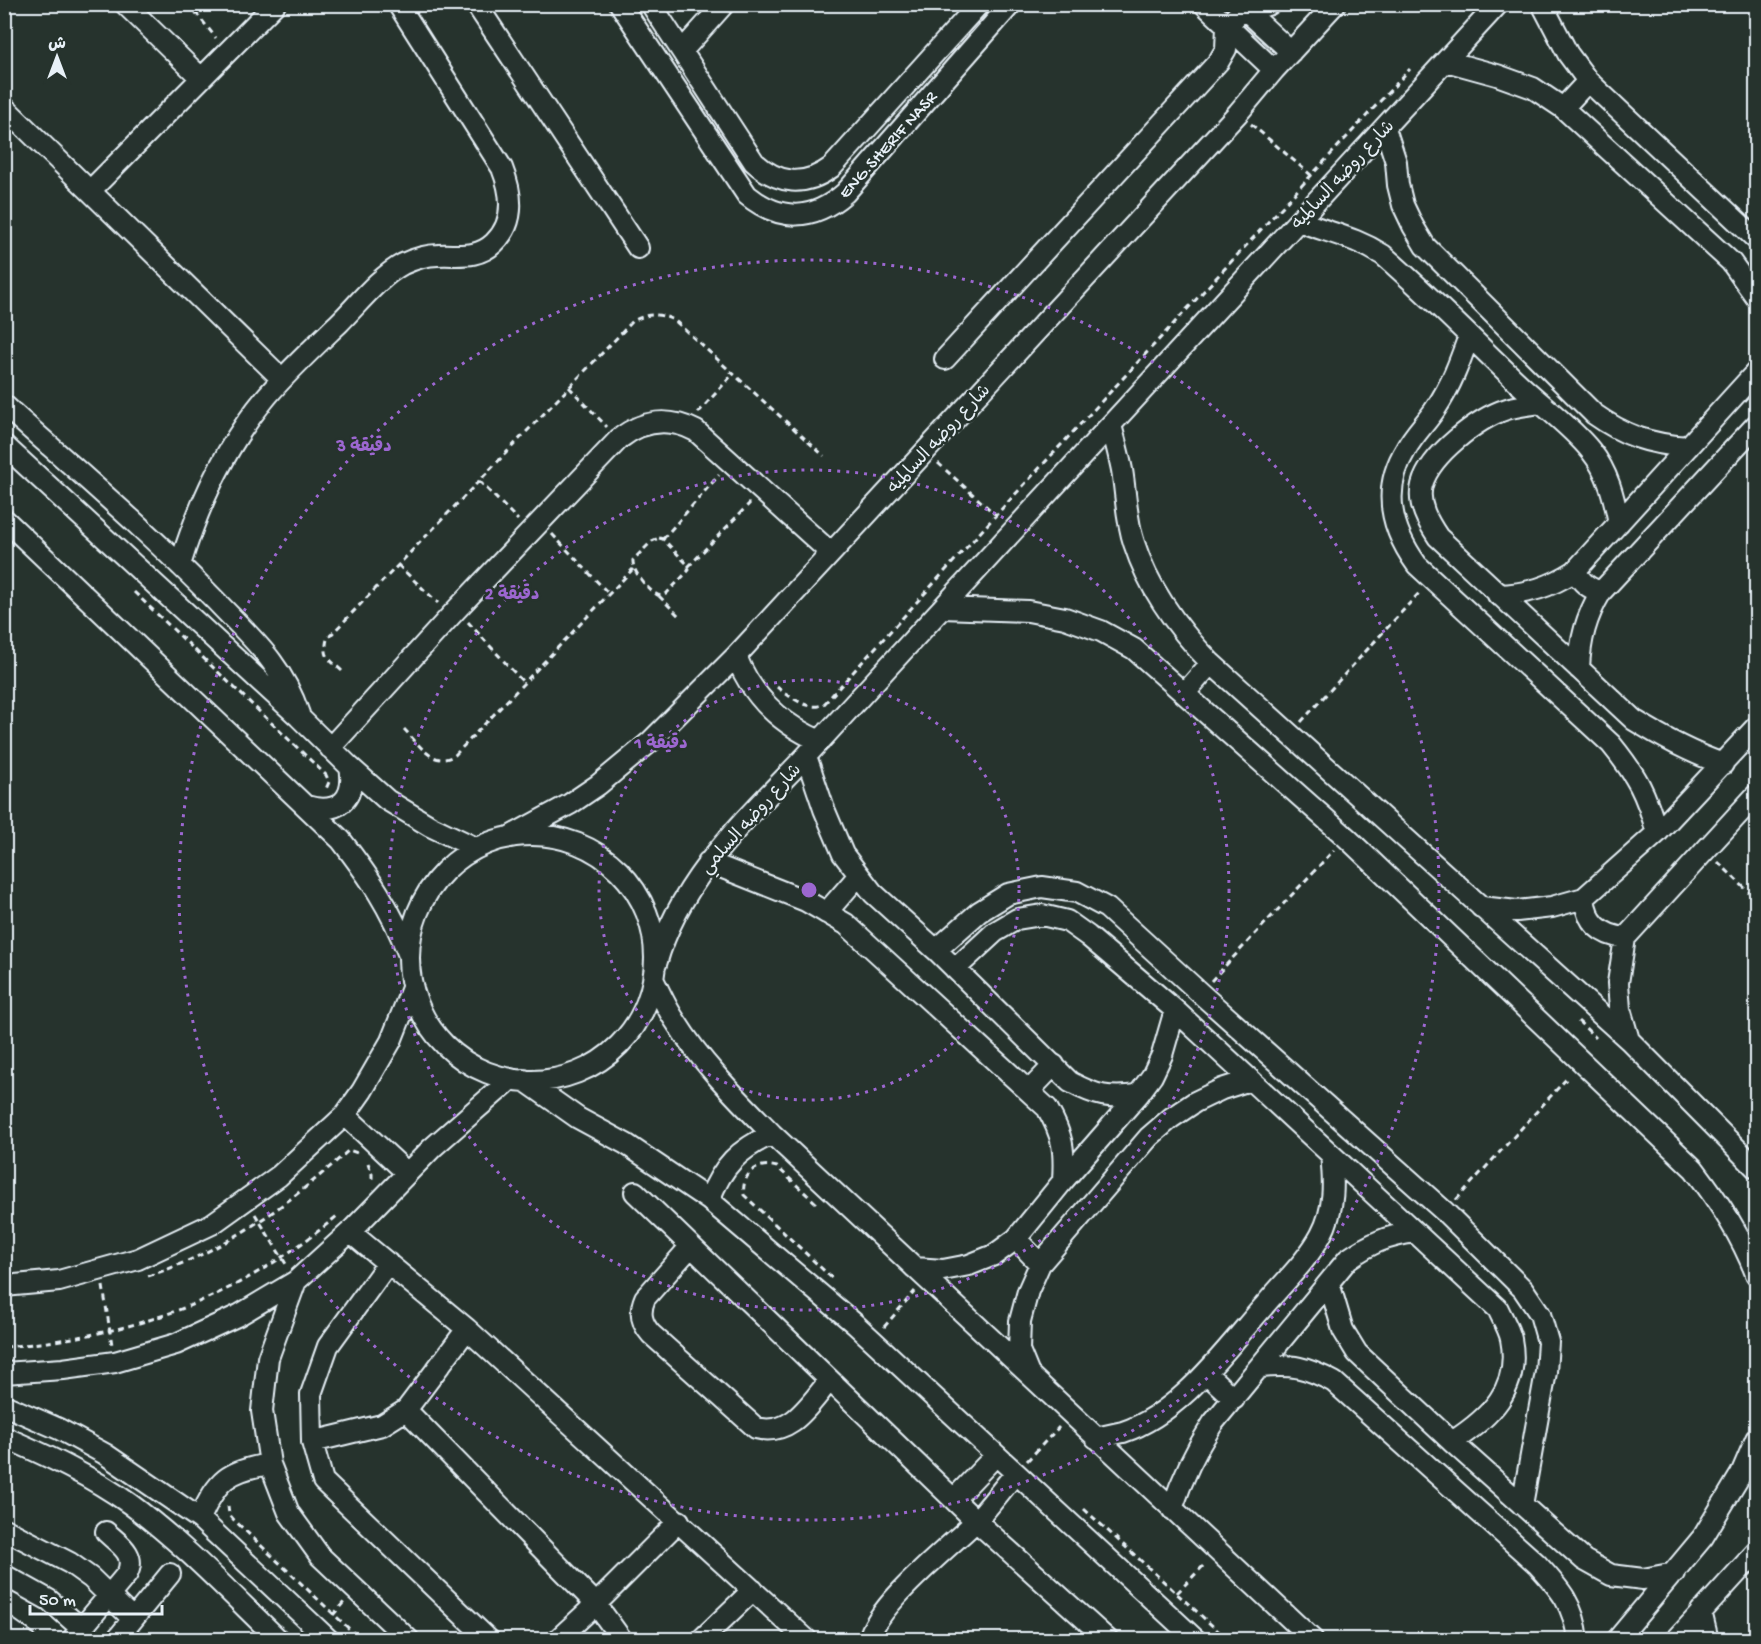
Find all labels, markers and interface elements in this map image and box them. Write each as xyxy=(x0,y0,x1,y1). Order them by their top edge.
north arrow xyxy=(27,27,87,87)
text: ش xyxy=(48,36,66,55)
street label: ENG.SHERIF NASR xyxy=(835,87,943,204)
street label: شارع روضه السالميه xyxy=(1288,117,1400,235)
street label: شارع روضه السالميه xyxy=(884,381,996,499)
text: 3 دقيقة xyxy=(335,435,392,458)
text: 2 دقيقة xyxy=(485,583,539,606)
text: 1 دقيقة xyxy=(633,732,688,755)
street label: شارع روضه السلمي xyxy=(697,760,809,881)
centre of rings xyxy=(799,880,819,900)
scale bar xyxy=(30,1578,162,1616)
text: 50 m xyxy=(39,1591,76,1612)

